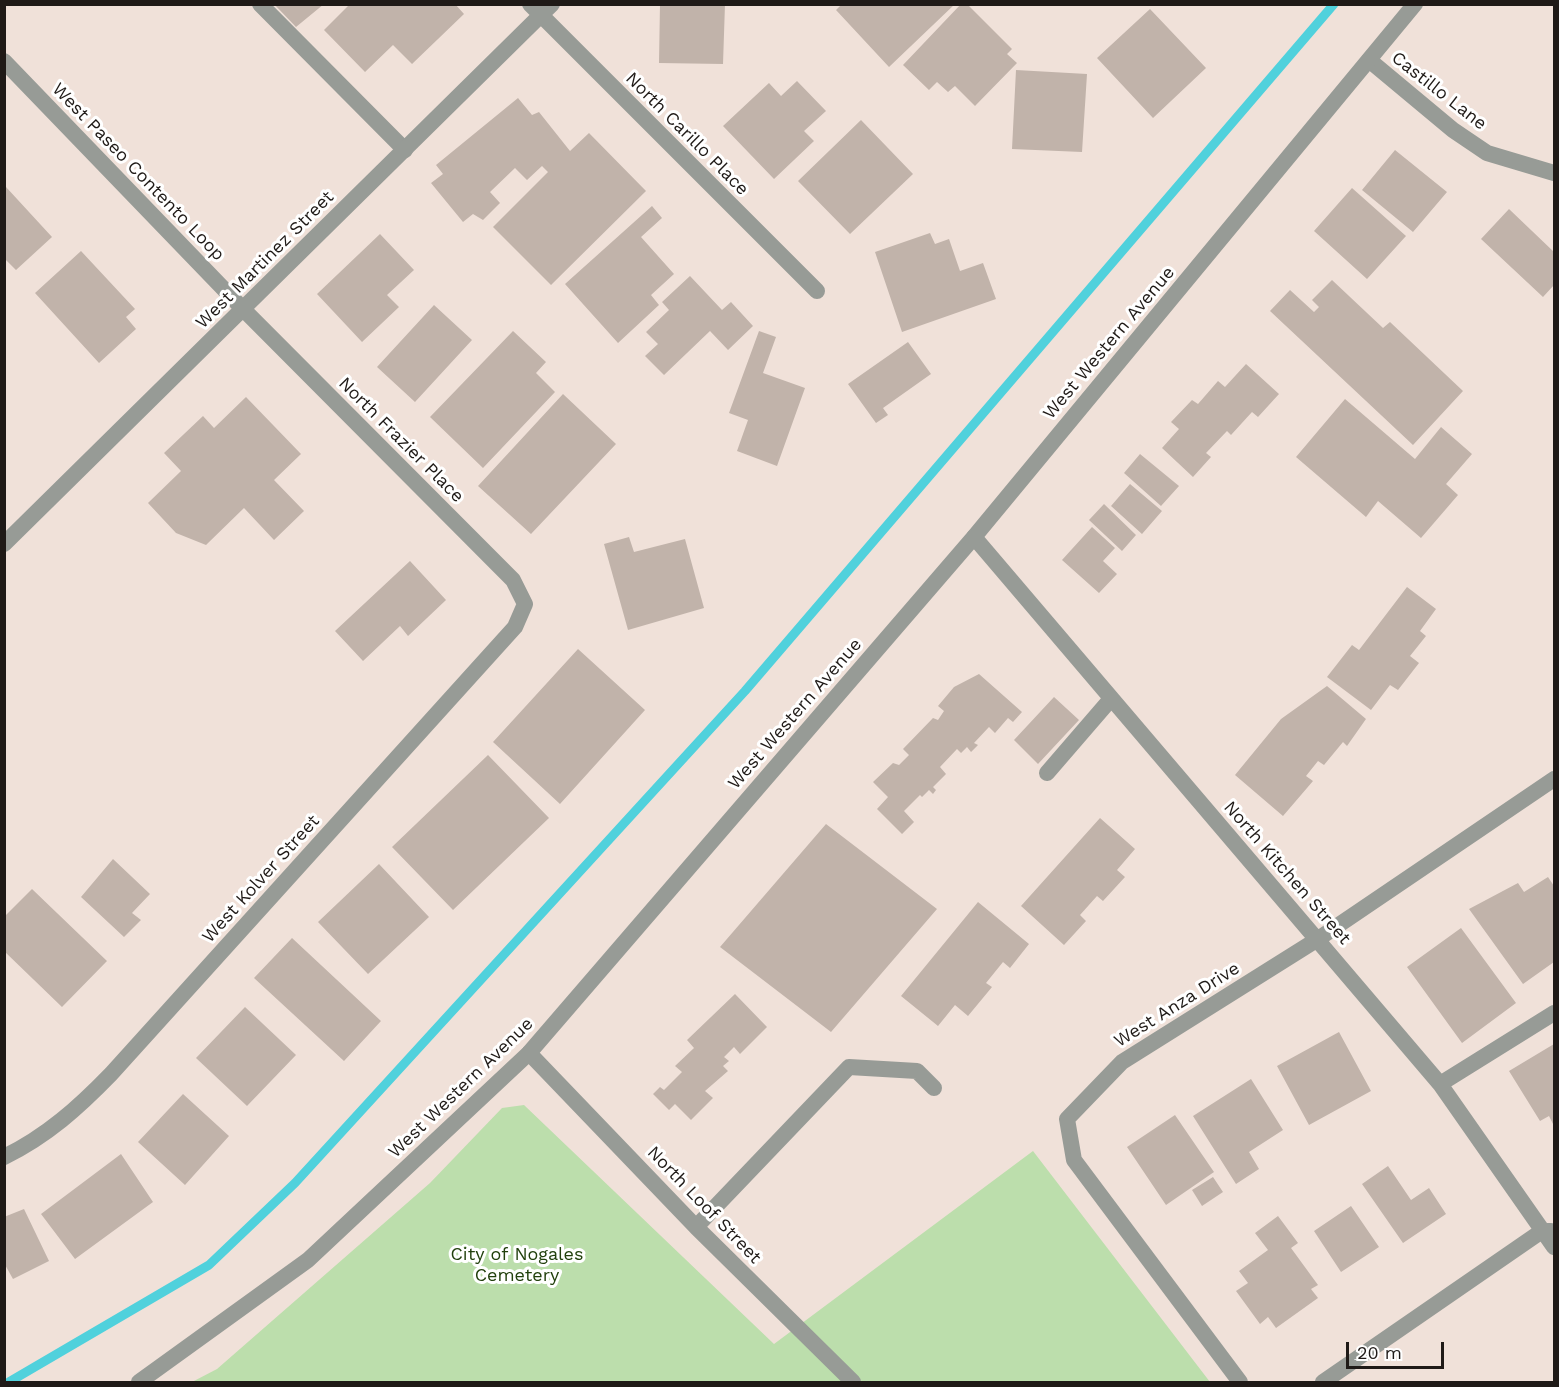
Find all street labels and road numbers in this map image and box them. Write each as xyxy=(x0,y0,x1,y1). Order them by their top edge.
street label: Castillo Lane xyxy=(1387,47,1491,135)
street label: North Carillo Place xyxy=(621,68,753,200)
street label: West Paseo Contento Loop xyxy=(47,78,229,266)
street label: West Martinez Street xyxy=(192,187,338,333)
street label: West Western Avenue xyxy=(1039,262,1179,424)
street label: North Frazier Place xyxy=(334,373,468,507)
street label: West Western Avenue xyxy=(724,634,866,794)
street label: North Kitchen Street xyxy=(1219,797,1355,949)
street label: West Kolver Street xyxy=(198,811,324,947)
street label: West Anza Drive xyxy=(1110,958,1244,1052)
street label: West Western Avenue xyxy=(384,1013,538,1163)
street label: North Loof Street xyxy=(642,1142,766,1268)

